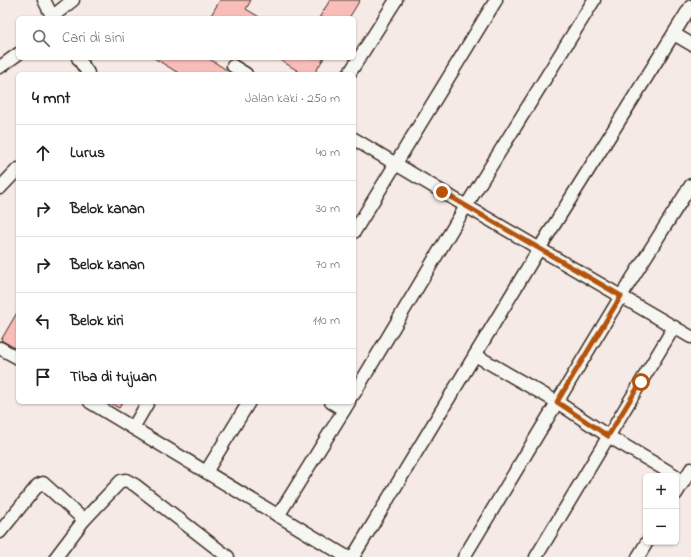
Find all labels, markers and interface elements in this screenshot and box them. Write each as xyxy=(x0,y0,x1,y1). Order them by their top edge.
search box xyxy=(16,16,356,60)
icon: search xyxy=(30,27,52,49)
text: Cari di sini xyxy=(62,27,125,49)
text: 4 mnt xyxy=(32,86,71,111)
text: Jalan kaki · 250 m xyxy=(245,89,340,108)
icon: ahead xyxy=(32,142,54,164)
text: Lurus xyxy=(70,142,105,164)
text: 40 m xyxy=(316,143,340,162)
route end xyxy=(433,183,451,201)
icon: right xyxy=(32,198,54,220)
text: Belok kanan xyxy=(70,198,145,220)
text: 30 m xyxy=(316,199,340,218)
icon: right xyxy=(32,254,54,276)
text: Belok kanan xyxy=(70,254,145,276)
text: 70 m xyxy=(316,255,340,274)
icon: left xyxy=(32,310,54,332)
text: Belok kiri xyxy=(70,310,124,332)
text: 110 m xyxy=(313,311,340,330)
icon: arrive xyxy=(32,366,54,388)
text: Tiba di tujuan xyxy=(70,366,157,388)
route start xyxy=(632,373,650,391)
map controls xyxy=(643,473,679,545)
button: + xyxy=(643,473,679,509)
button: − xyxy=(643,509,679,545)

